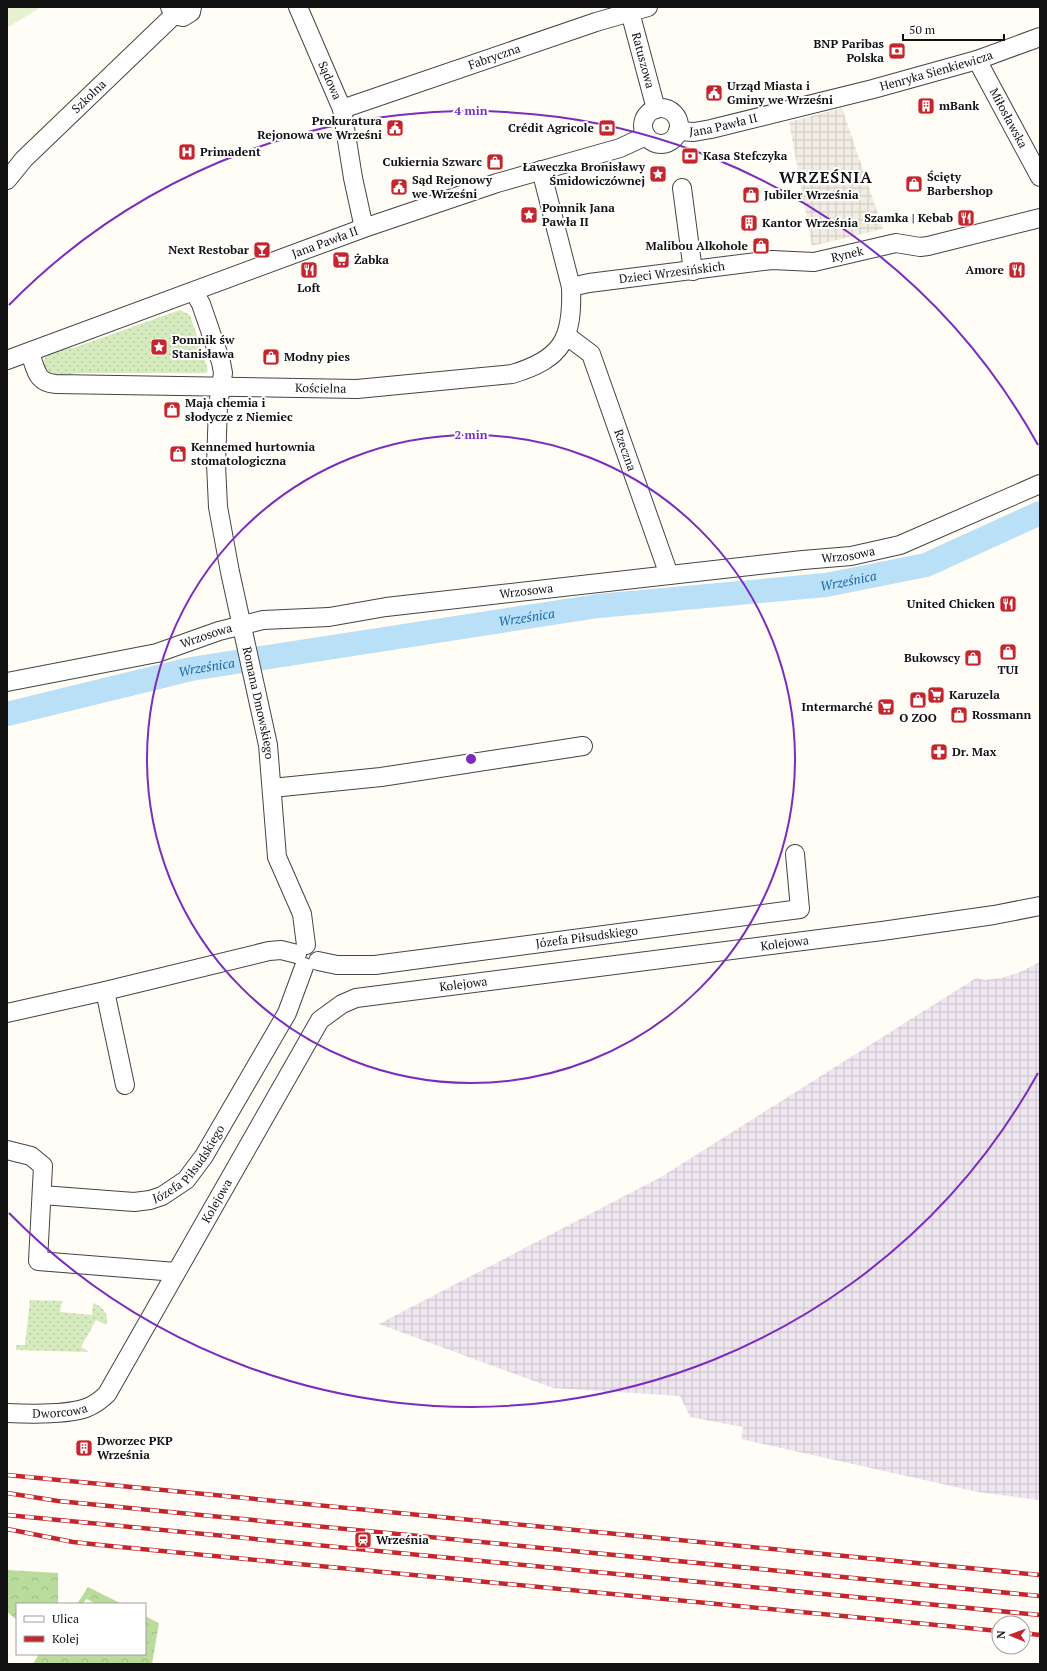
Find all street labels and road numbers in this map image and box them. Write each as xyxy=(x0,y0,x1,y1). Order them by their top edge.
street label: Ratuszowa xyxy=(629,31,658,90)
street label: Fabryczna xyxy=(466,40,522,72)
street label: Henryka Sienkiewicza xyxy=(878,47,995,94)
street label: Sądowa xyxy=(315,59,345,102)
street label: Szkolna xyxy=(68,76,109,116)
street label: Miłosławska xyxy=(986,85,1031,150)
street label: Jana Pawła II xyxy=(689,110,759,139)
street label: Jana Pawła II xyxy=(290,223,360,261)
street label: Rynek xyxy=(829,243,865,265)
street label: Dzieci Wrzesińskich xyxy=(618,258,726,286)
street label: Kościelna xyxy=(295,380,346,396)
street label: Rzeczna xyxy=(611,427,640,473)
street label: Wrzosowa xyxy=(821,543,876,565)
street label: Wrzosowa xyxy=(499,580,554,601)
street label: Wrzosowa xyxy=(178,620,234,651)
street label: Romana Dmowskiego xyxy=(240,645,277,760)
street label: Józefa Piłsudskiego xyxy=(535,922,639,951)
street label: Kolejowa xyxy=(760,932,810,953)
street label: Kolejowa xyxy=(438,973,488,994)
street label: Józefa Piłsudskiego xyxy=(150,1122,228,1206)
street label: Kolejowa xyxy=(198,1176,235,1225)
street label: Dworcowa xyxy=(32,1400,89,1421)

